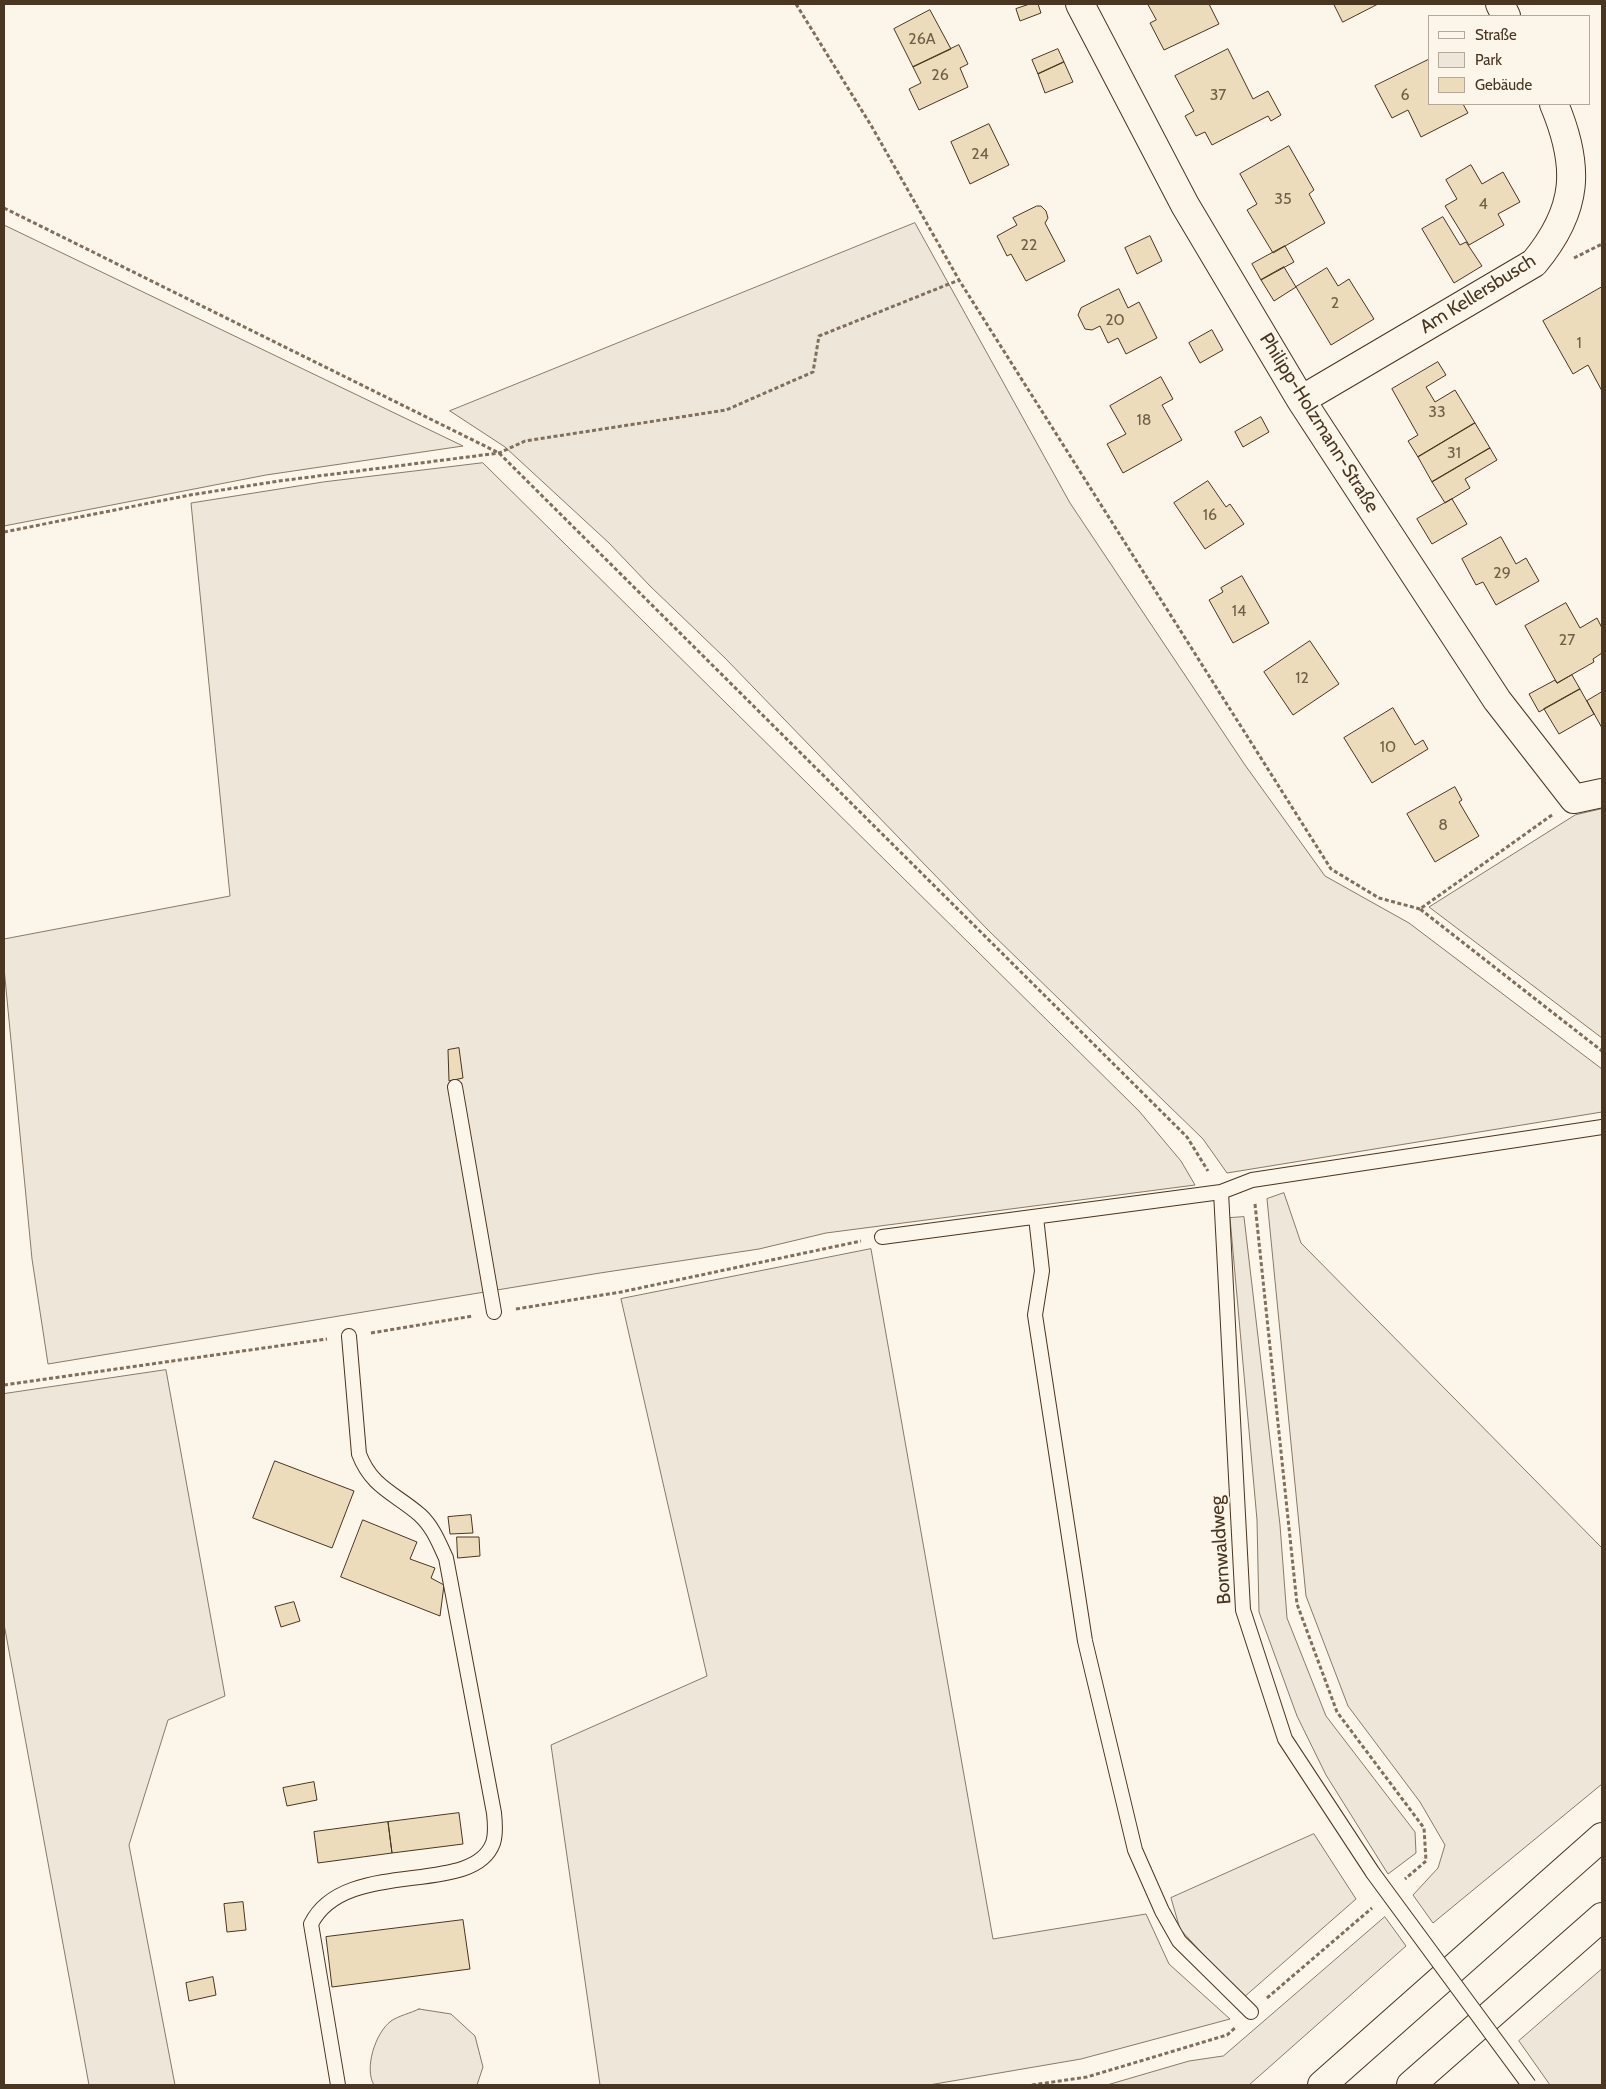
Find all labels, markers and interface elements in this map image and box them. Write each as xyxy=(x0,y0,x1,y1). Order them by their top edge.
legend xyxy=(1428,15,1591,105)
text: Straße xyxy=(1475,26,1517,44)
house number: 26A xyxy=(908,29,936,49)
text: Park xyxy=(1475,51,1502,69)
house number: 26 xyxy=(931,65,949,85)
text: Gebäude xyxy=(1475,76,1532,94)
house number: 37 xyxy=(1210,85,1226,105)
house number: 6 xyxy=(1400,85,1410,105)
house number: 24 xyxy=(971,144,989,164)
house number: 35 xyxy=(1274,189,1292,209)
house number: 4 xyxy=(1478,194,1488,214)
house number: 22 xyxy=(1021,235,1037,255)
street label: Am Kellersbusch xyxy=(1416,249,1540,339)
house number: 2 xyxy=(1331,293,1339,313)
house number: 20 xyxy=(1105,310,1125,330)
street label: Philipp-Holzmann-Straße xyxy=(1254,329,1384,517)
house number: 1 xyxy=(1576,333,1582,353)
house number: 33 xyxy=(1428,402,1446,422)
house number: 18 xyxy=(1137,410,1151,430)
house number: 31 xyxy=(1447,443,1461,463)
house number: 16 xyxy=(1203,505,1217,525)
house number: 29 xyxy=(1493,563,1511,583)
house number: 14 xyxy=(1232,601,1246,621)
house number: 27 xyxy=(1559,630,1575,650)
house number: 12 xyxy=(1295,668,1309,688)
house number: 10 xyxy=(1380,737,1396,757)
house number: 8 xyxy=(1438,815,1448,835)
street label: Bornwaldweg xyxy=(1206,1495,1236,1605)

